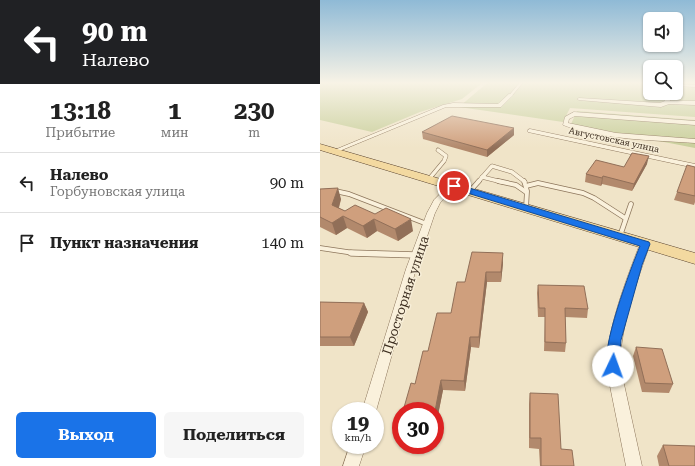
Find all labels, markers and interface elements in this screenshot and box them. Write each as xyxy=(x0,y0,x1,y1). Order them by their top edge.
map controls xyxy=(643,12,683,100)
button: sound xyxy=(643,12,683,52)
text: 90 m xyxy=(82,15,147,48)
icon: left xyxy=(16,16,68,68)
text: Налево xyxy=(82,49,150,70)
button: search xyxy=(643,60,683,100)
text: 13:18 xyxy=(50,97,111,125)
text: 1 xyxy=(168,97,181,125)
text: 230 xyxy=(234,97,274,125)
text: Прибытие xyxy=(46,125,115,140)
text: мин xyxy=(161,125,189,140)
text: m xyxy=(248,125,260,140)
street label: Августовская улица xyxy=(568,126,660,154)
text: Налево xyxy=(50,166,109,184)
pin xyxy=(437,169,471,203)
icon: left xyxy=(16,172,38,194)
text: 90 m xyxy=(270,174,304,192)
icon: arrive xyxy=(443,175,465,197)
text: Горбуновская улица xyxy=(50,184,185,199)
icon: arrive xyxy=(16,232,38,254)
text: Пункт назначения xyxy=(50,234,198,252)
text: 140 m xyxy=(261,234,304,252)
street label: Просторная улица xyxy=(379,234,432,356)
position arrow xyxy=(592,345,634,387)
speed limit sign: 30 xyxy=(392,402,444,454)
text: 19 xyxy=(347,411,369,435)
button: Выход xyxy=(16,412,156,458)
button: Поделиться xyxy=(164,412,304,458)
text: km/h xyxy=(345,432,371,443)

